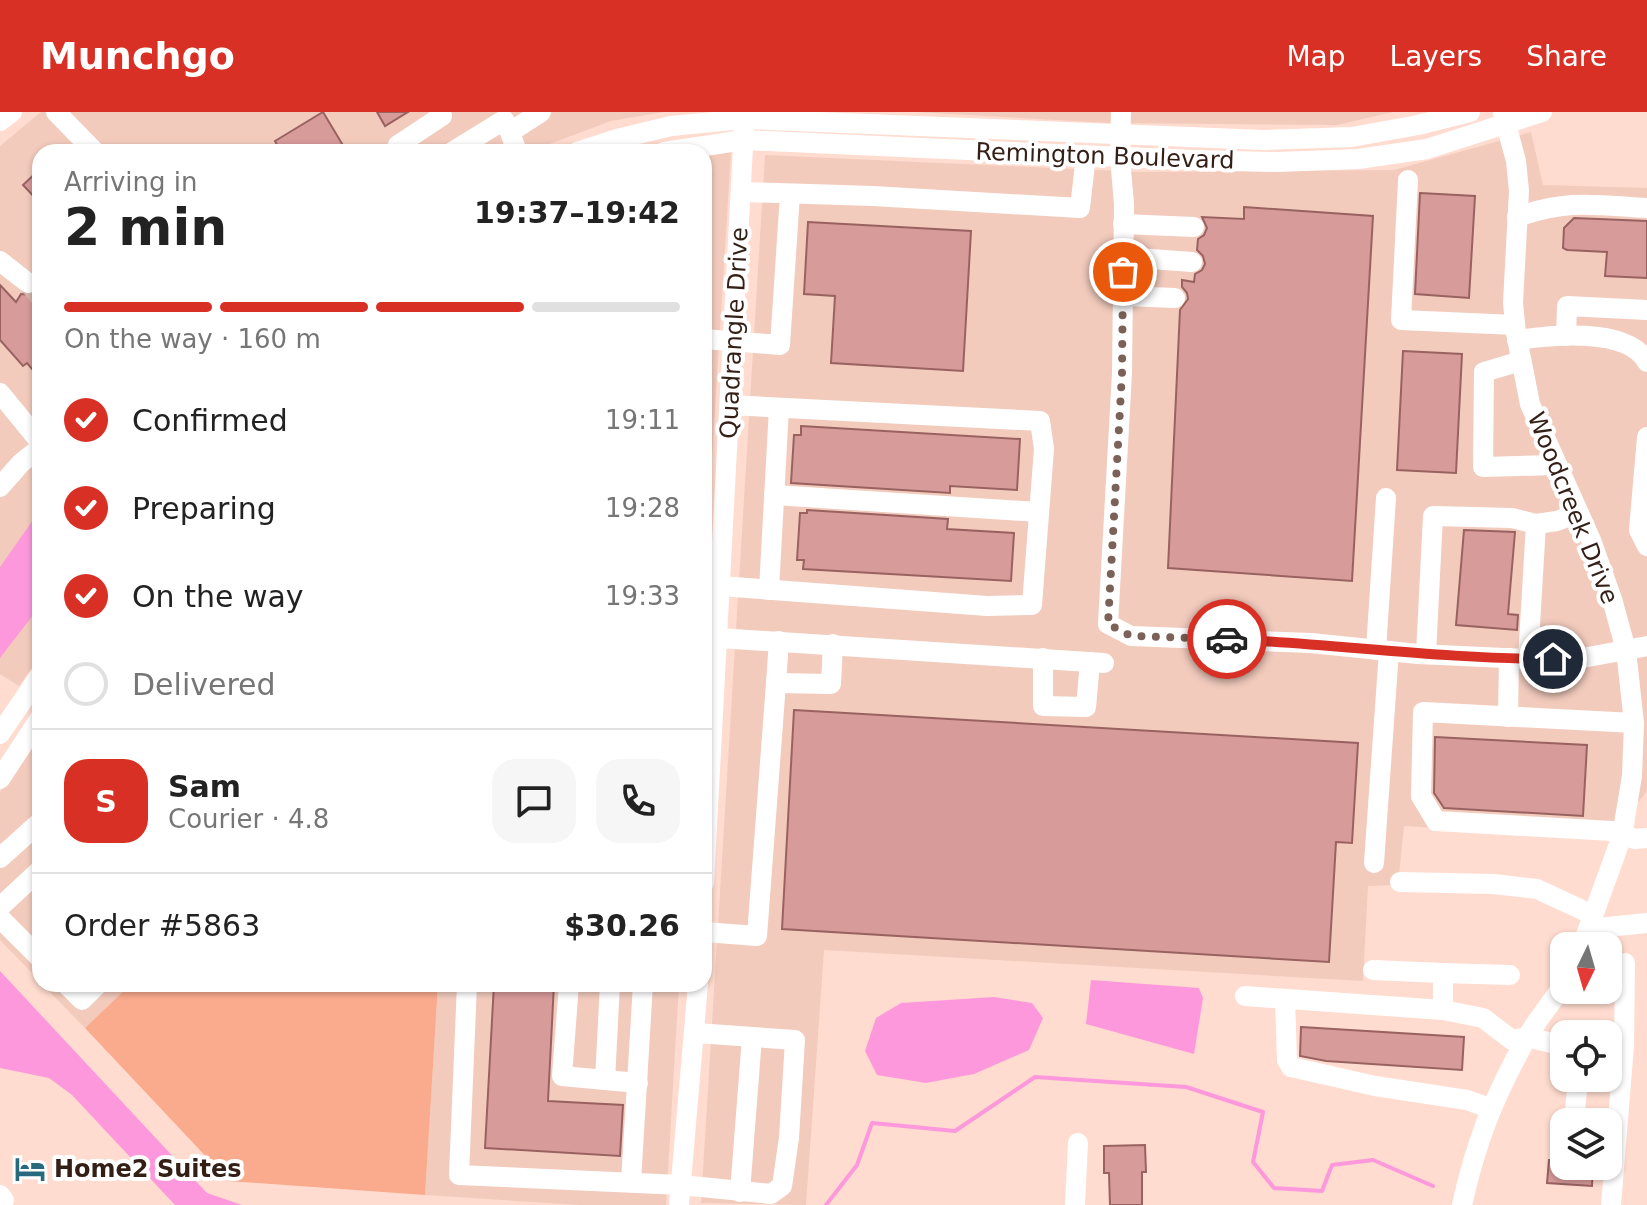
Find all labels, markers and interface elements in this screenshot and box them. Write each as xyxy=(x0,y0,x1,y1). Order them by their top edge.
text: Munchgo xyxy=(40,34,235,78)
text: Map xyxy=(1286,40,1346,73)
text: Layers xyxy=(1390,40,1482,73)
text: Share xyxy=(1526,40,1607,73)
street label: Remington Boulevard xyxy=(975,137,1235,175)
text: Arriving in xyxy=(64,167,198,197)
text: 19:37–19:42 xyxy=(474,195,680,230)
text: 2 min xyxy=(64,197,227,257)
street label: Quadrangle Drive xyxy=(714,226,754,440)
pin xyxy=(1089,238,1157,306)
icon: bag xyxy=(1101,250,1145,294)
text: On the way · 160 m xyxy=(64,324,321,354)
icon: check xyxy=(64,398,108,442)
text: Confirmed xyxy=(132,403,288,438)
text: 19:11 xyxy=(605,405,680,435)
street label: Woodcreek Drive xyxy=(1522,408,1624,608)
icon: check xyxy=(64,486,108,530)
text: Preparing xyxy=(132,491,276,526)
text: 19:28 xyxy=(605,493,680,523)
icon: check xyxy=(64,574,108,618)
text: On the way xyxy=(132,579,304,614)
text: 19:33 xyxy=(605,581,680,611)
courier xyxy=(1187,599,1267,679)
icon: car xyxy=(1205,617,1249,661)
pin xyxy=(1519,625,1587,693)
icon: home xyxy=(1531,637,1575,681)
text: Delivered xyxy=(132,667,276,702)
button: chat xyxy=(492,759,576,843)
button: phone xyxy=(596,759,680,843)
text: Sam xyxy=(168,769,241,804)
text: S xyxy=(95,784,117,819)
text: Courier · 4.8 xyxy=(168,804,329,834)
text: Order #5863 xyxy=(64,908,260,943)
text: $30.26 xyxy=(564,908,680,943)
north arrow xyxy=(1550,932,1622,1004)
map controls xyxy=(1550,932,1622,1180)
button: locate xyxy=(1550,1020,1622,1092)
button: layers xyxy=(1550,1108,1622,1180)
hotel icon: Home2 Suites xyxy=(13,1152,47,1186)
place label: Home2 Suites xyxy=(54,1155,242,1183)

